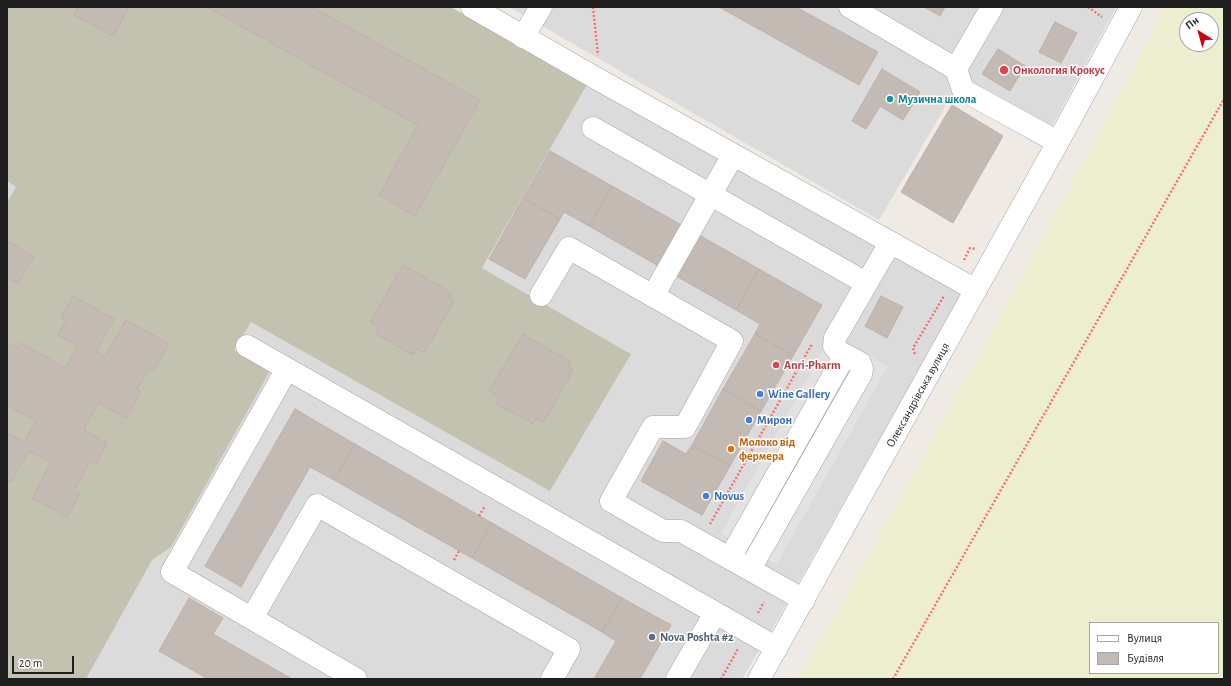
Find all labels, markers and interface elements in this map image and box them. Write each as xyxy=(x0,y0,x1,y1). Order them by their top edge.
north arrow xyxy=(1179,12,1219,52)
text: Пн xyxy=(1183,14,1201,31)
place label: Онкология Крокус xyxy=(1013,63,1105,77)
marker: Онкология Крокус xyxy=(998,64,1010,76)
place label: Музична школа xyxy=(898,92,976,106)
marker: Музична школа xyxy=(885,94,895,104)
street label: Олександрівська вулиця xyxy=(883,340,953,450)
place label: Anri-Pharm xyxy=(784,358,841,372)
marker: Anri-Pharm xyxy=(771,360,781,370)
place label: Wine Gallery xyxy=(768,387,830,401)
marker: Wine Gallery xyxy=(755,389,765,399)
place label: Мирон xyxy=(757,413,792,427)
marker: Мирон xyxy=(744,415,754,425)
place label: Молоко від фермера xyxy=(739,435,795,463)
marker: Молоко від фермера xyxy=(726,444,736,454)
place label: Novus xyxy=(714,489,744,503)
marker: Novus xyxy=(701,491,711,501)
legend xyxy=(1089,622,1219,674)
place label: Nova Poshta #2 xyxy=(660,630,734,644)
marker: Nova Poshta #2 xyxy=(647,632,657,642)
text: Вулиця xyxy=(1127,632,1162,644)
scale bar xyxy=(14,648,76,674)
text: Будівля xyxy=(1127,652,1164,664)
text: 20 m xyxy=(19,657,42,669)

